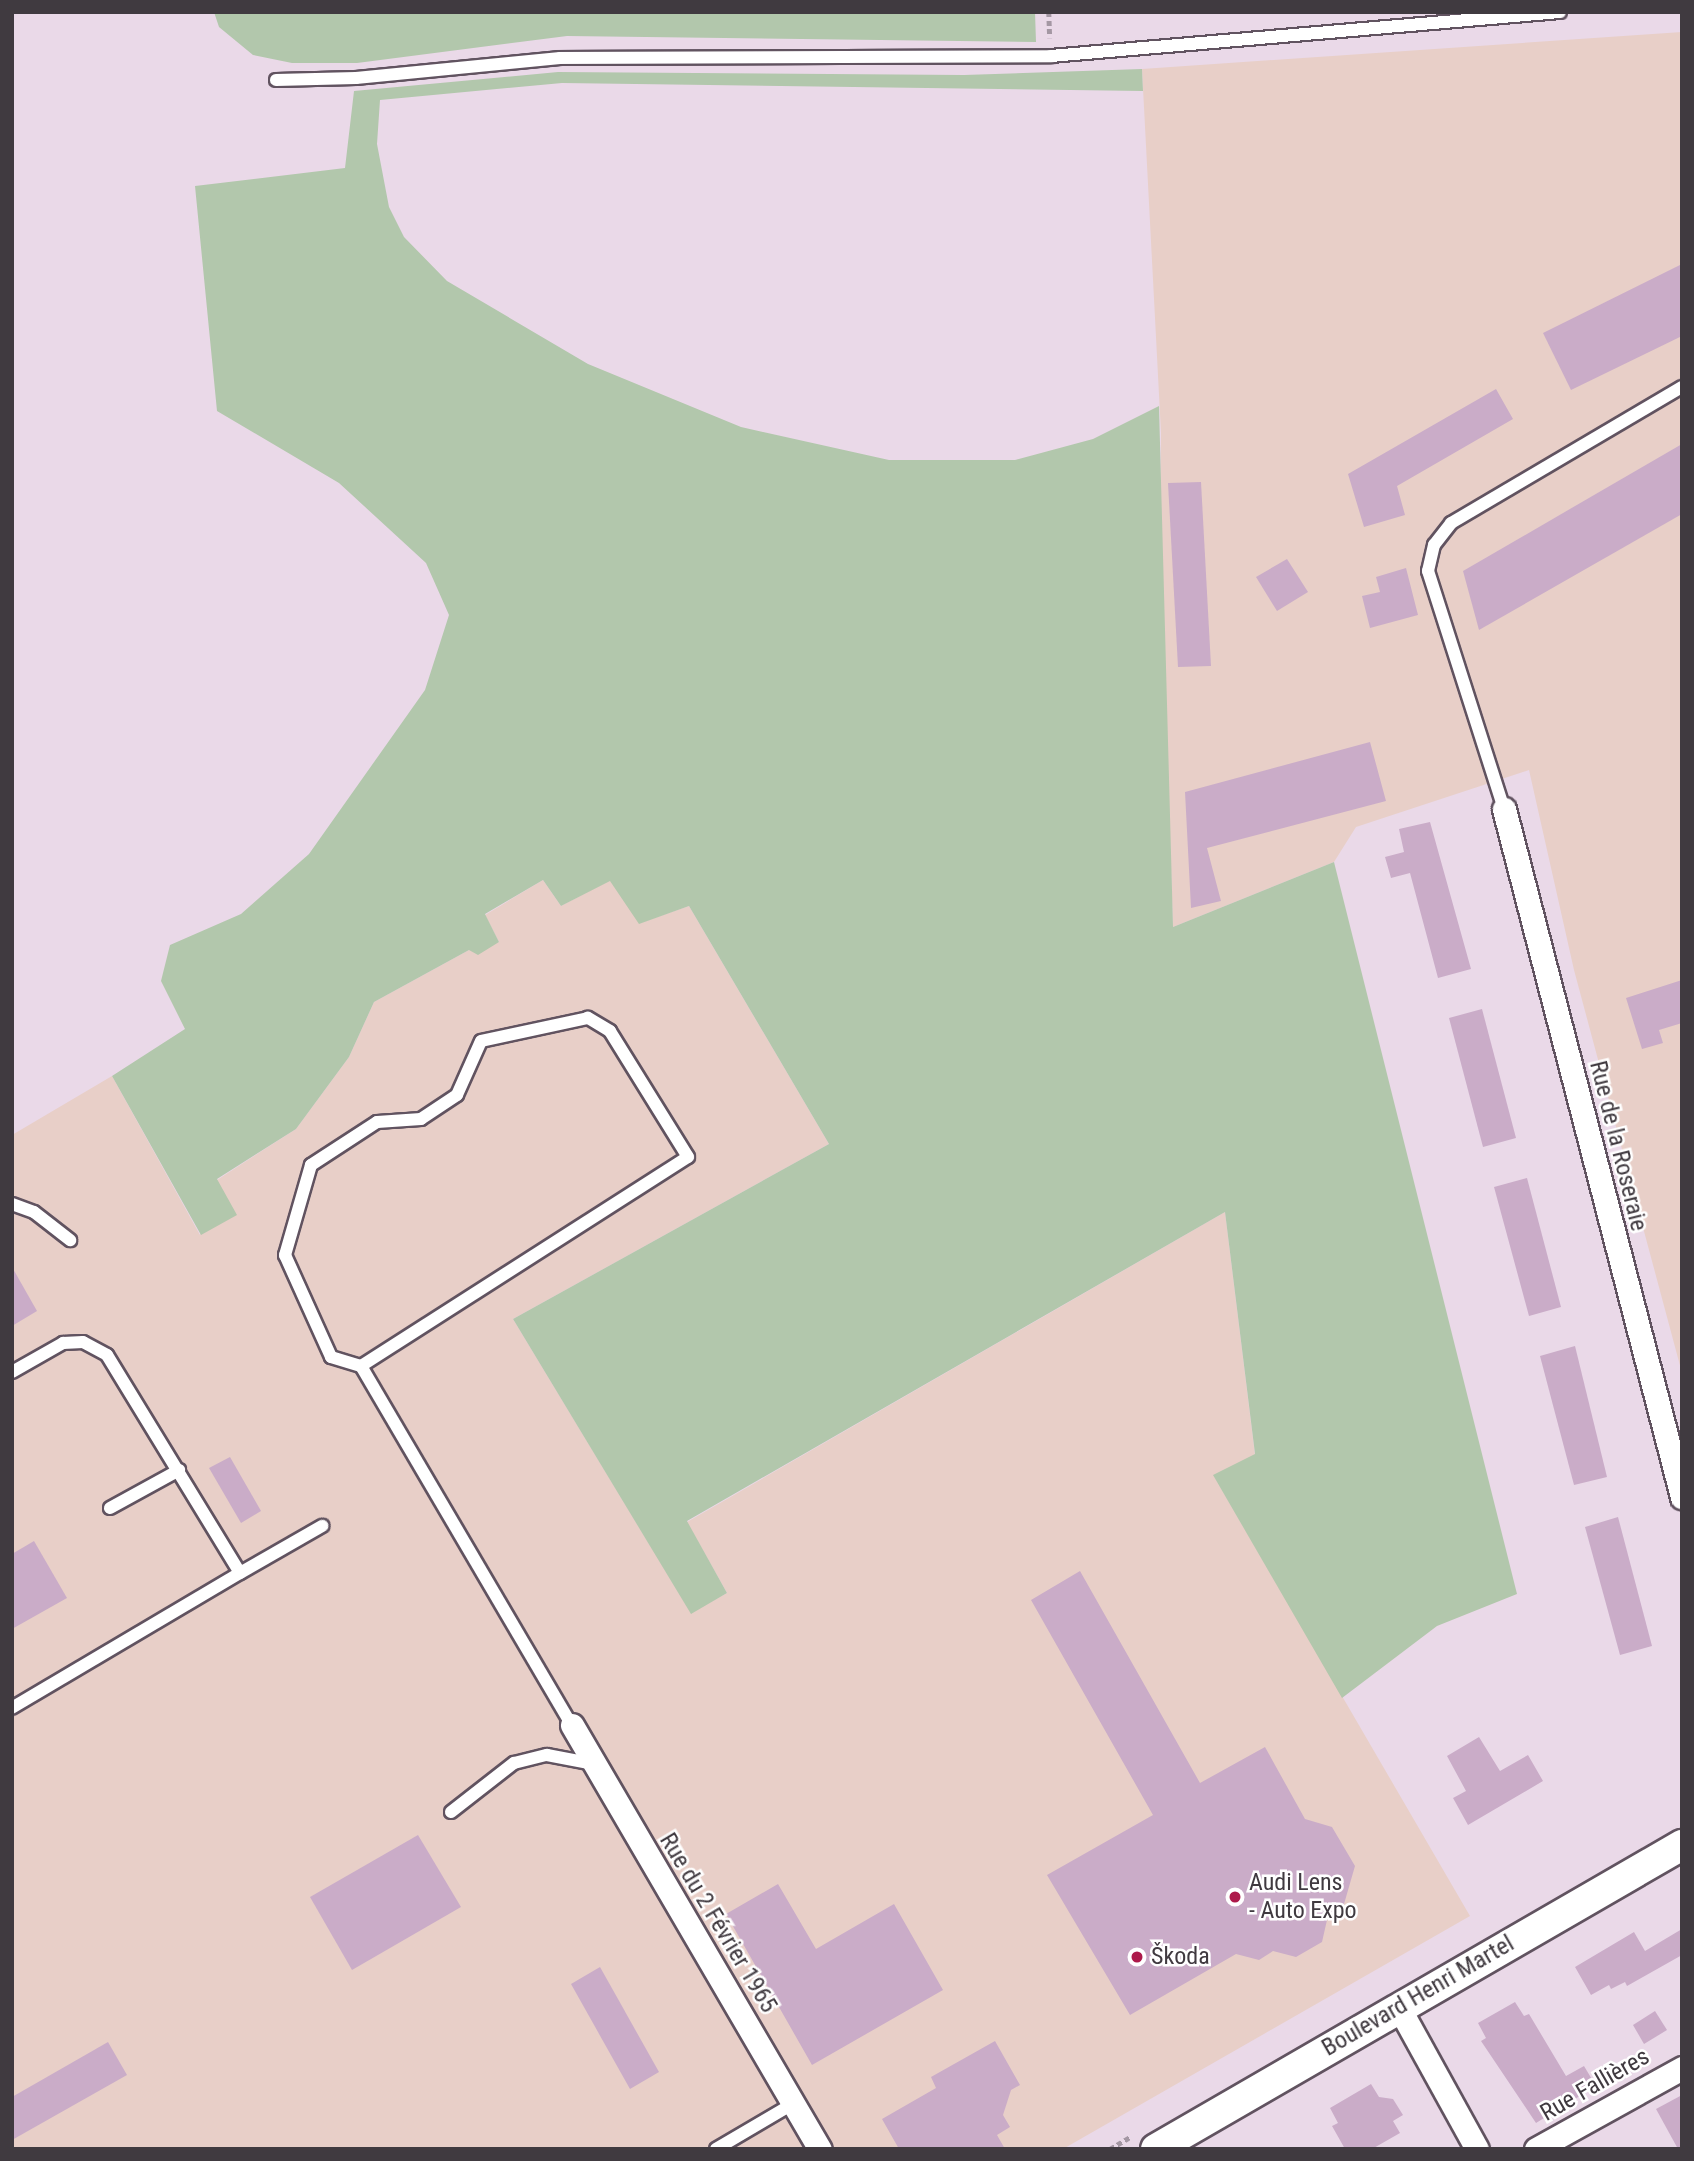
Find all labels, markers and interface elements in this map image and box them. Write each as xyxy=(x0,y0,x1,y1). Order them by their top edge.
street label: Rue de la Roseraie xyxy=(1583,1058,1653,1234)
street label: Rue du 2 Février 1965 xyxy=(653,1828,783,2018)
place label: Audi Lens - Auto Expo xyxy=(1249,1869,1357,1925)
marker: Audi Lens - Auto Expo xyxy=(1227,1889,1243,1905)
street label: Boulevard Henri Martel xyxy=(1317,1929,1519,2063)
place label: Škoda xyxy=(1151,1943,1210,1971)
marker: Škoda xyxy=(1129,1949,1145,1965)
street label: Rue Fallières xyxy=(1535,2042,1655,2128)

